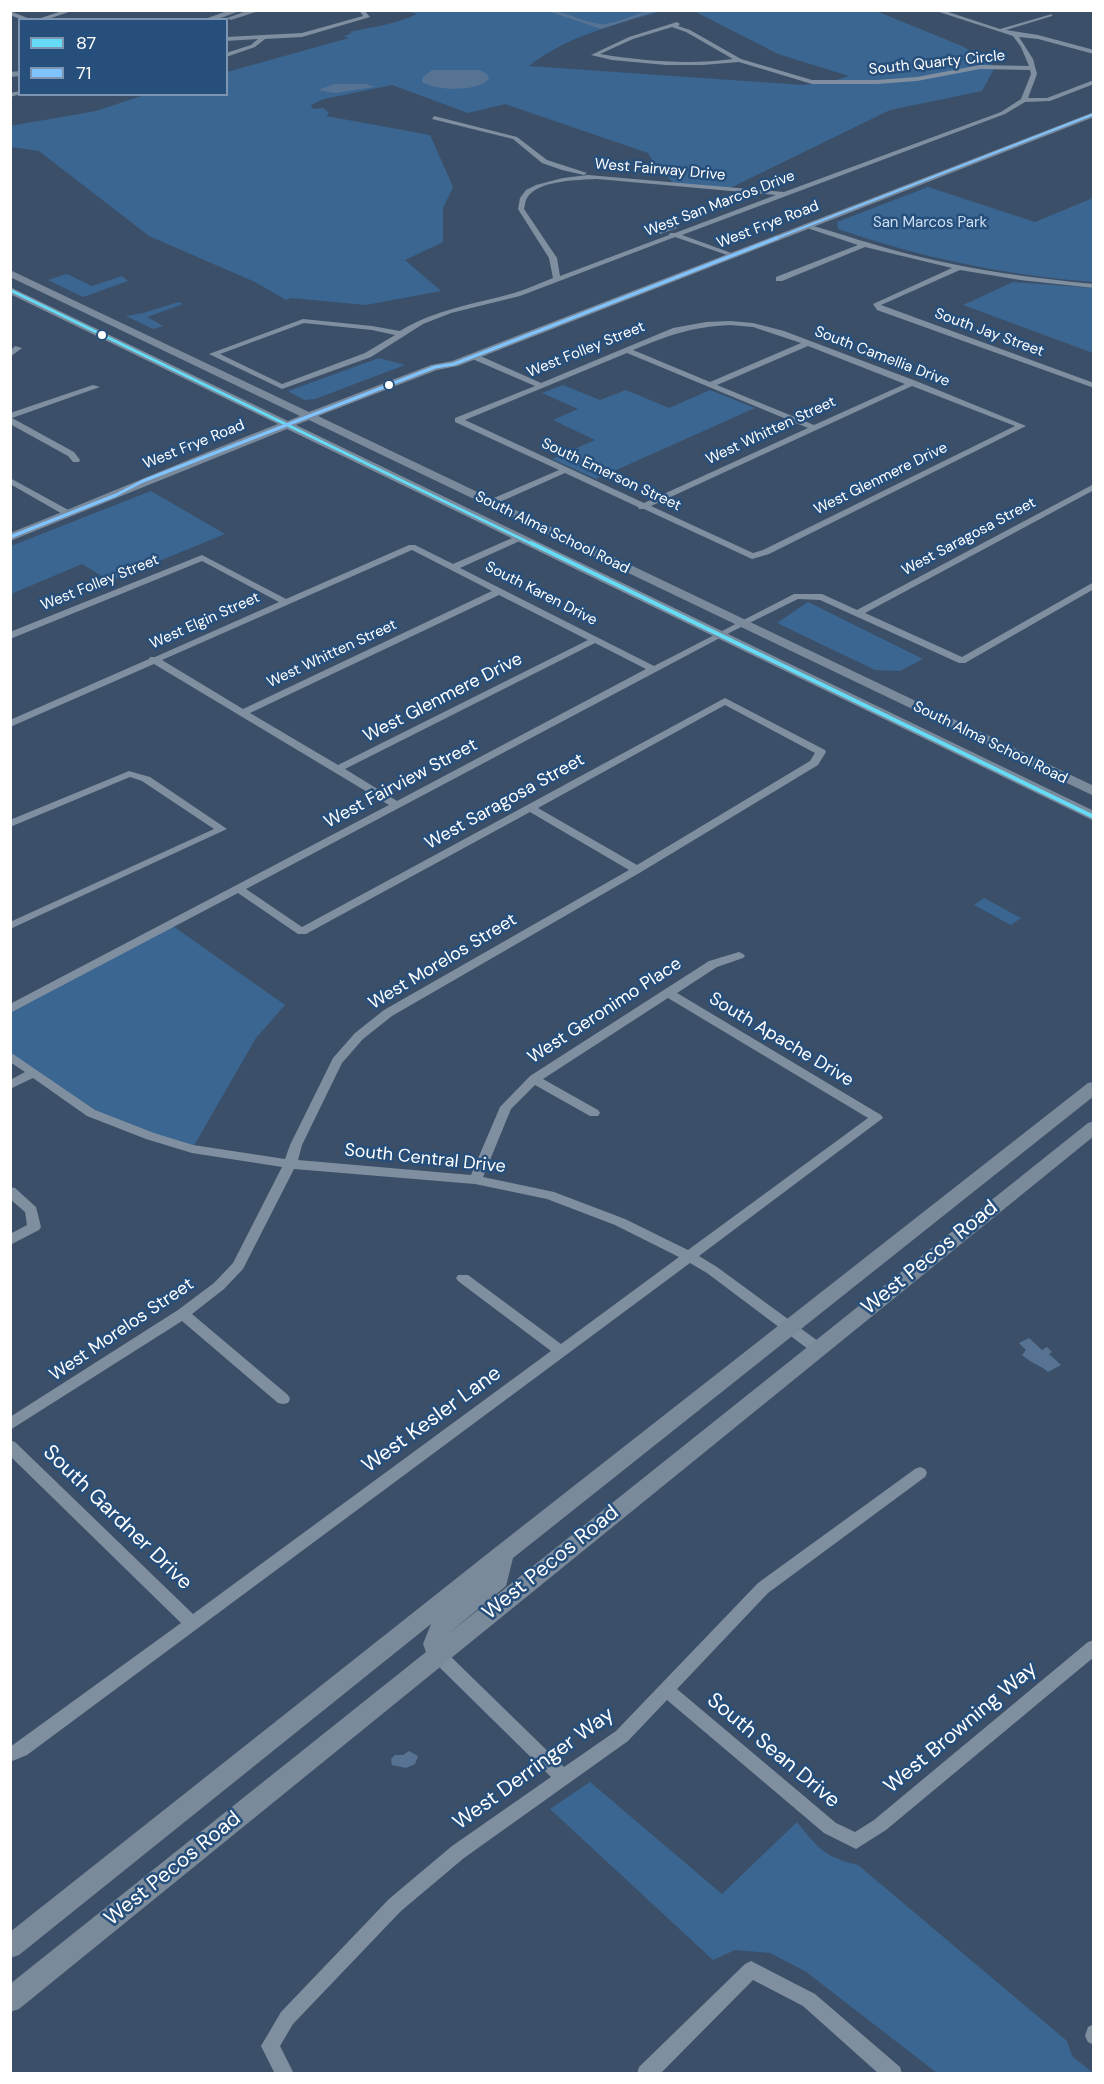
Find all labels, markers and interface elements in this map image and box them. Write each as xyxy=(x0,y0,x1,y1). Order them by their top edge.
legend xyxy=(18,18,228,96)
text: 87 xyxy=(76,31,96,55)
street label: South Quarty Circle xyxy=(868,47,1006,79)
text: 71 xyxy=(76,61,91,85)
street label: West Fairway Drive xyxy=(594,155,726,185)
street label: West San Marcos Drive xyxy=(642,167,798,241)
street label: West Frye Road xyxy=(714,197,822,253)
park label: San Marcos Park xyxy=(873,214,987,232)
street label: South Jay Street xyxy=(932,305,1046,361)
street label: West Folley Street xyxy=(524,318,648,382)
street label: South Camellia Drive xyxy=(812,323,952,391)
unlabelled marker xyxy=(96,329,108,341)
unlabelled marker xyxy=(383,379,395,391)
street label: West Whitten Street xyxy=(703,393,839,469)
street label: West Frye Road xyxy=(141,416,247,474)
street label: South Emerson Street xyxy=(538,435,684,515)
street label: West Glenmere Drive xyxy=(811,439,951,519)
street label: South Alma School Road xyxy=(472,488,632,578)
street label: West Saragosa Street xyxy=(899,494,1039,580)
street label: West Folley Street xyxy=(38,551,162,615)
street label: South Karen Drive xyxy=(482,558,600,630)
street label: West Elgin Street xyxy=(147,589,263,653)
street label: West Whitten Street xyxy=(264,616,400,692)
street label: West Glenmere Drive xyxy=(360,649,526,747)
street label: South Alma School Road xyxy=(910,698,1070,788)
street label: West Fairview Street xyxy=(321,735,481,833)
street label: West Saragosa Street xyxy=(422,749,588,855)
street label: West Morelos Street xyxy=(365,909,521,1015)
street label: West Geronimo Place xyxy=(524,953,686,1069)
street label: South Apache Drive xyxy=(705,988,857,1092)
street label: South Central Drive xyxy=(343,1140,507,1178)
street label: West Pecos Road xyxy=(857,1195,1003,1321)
street label: West Morelos Street xyxy=(46,1274,198,1386)
street label: West Kesler Lane xyxy=(358,1361,506,1479)
street label: South Gardner Drive xyxy=(37,1440,197,1596)
street label: West Pecos Road xyxy=(478,1500,624,1626)
street label: West Browning Way xyxy=(879,1657,1043,1799)
street label: South Sean Drive xyxy=(702,1688,844,1814)
street label: West Derringer Way xyxy=(449,1702,619,1836)
street label: West Pecos Road xyxy=(100,1806,246,1932)

